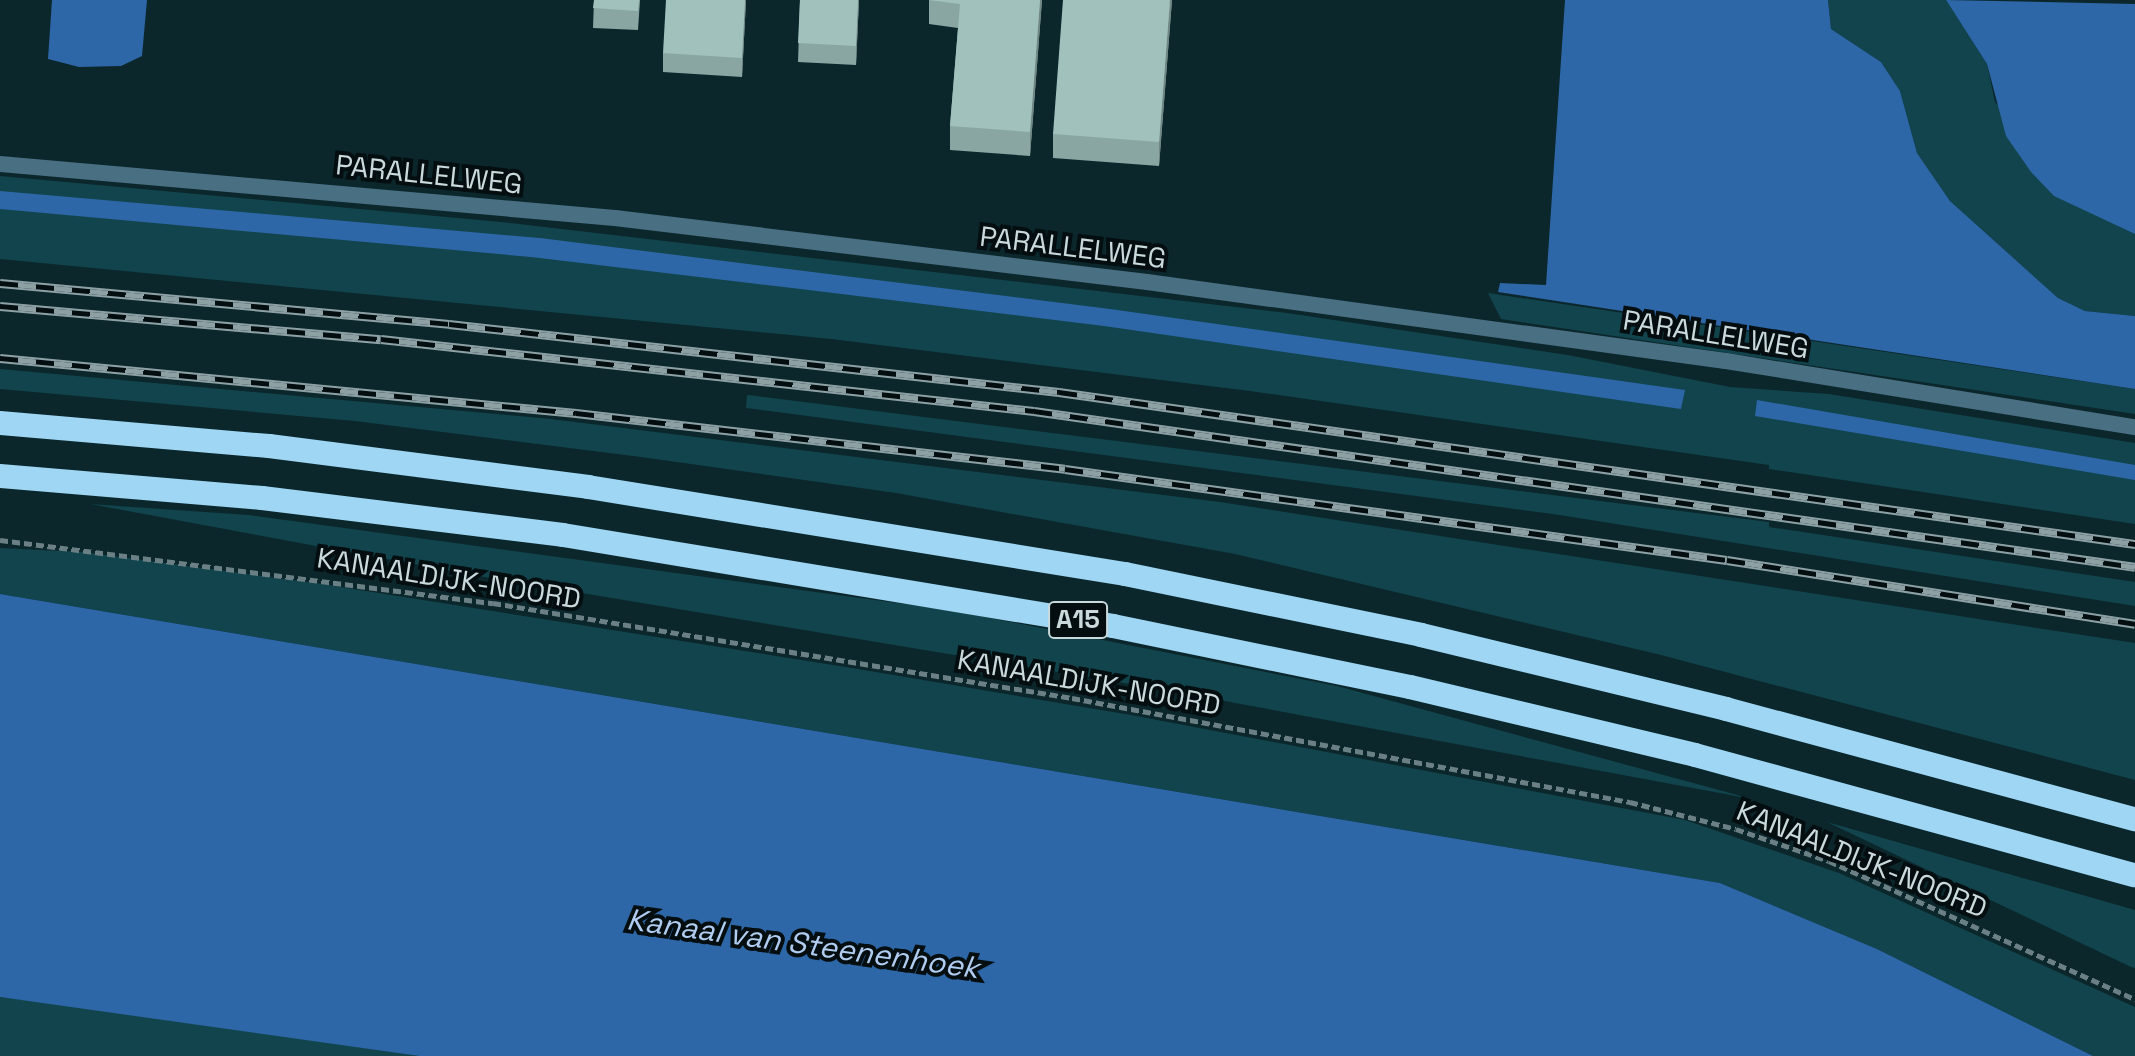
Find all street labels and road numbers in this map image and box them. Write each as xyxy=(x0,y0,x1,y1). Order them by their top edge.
street label: PARALLELWEG xyxy=(334,147,524,201)
street label: PARALLELWEG xyxy=(978,219,1168,275)
street label: PARALLELWEG xyxy=(1621,303,1811,365)
street label: KANAALDIJK-NOORD xyxy=(315,541,583,615)
road number: A15 xyxy=(1048,598,1108,642)
street label: KANAALDIJK-NOORD xyxy=(955,642,1223,722)
street label: KANAALDIJK-NOORD xyxy=(1732,793,1992,925)

